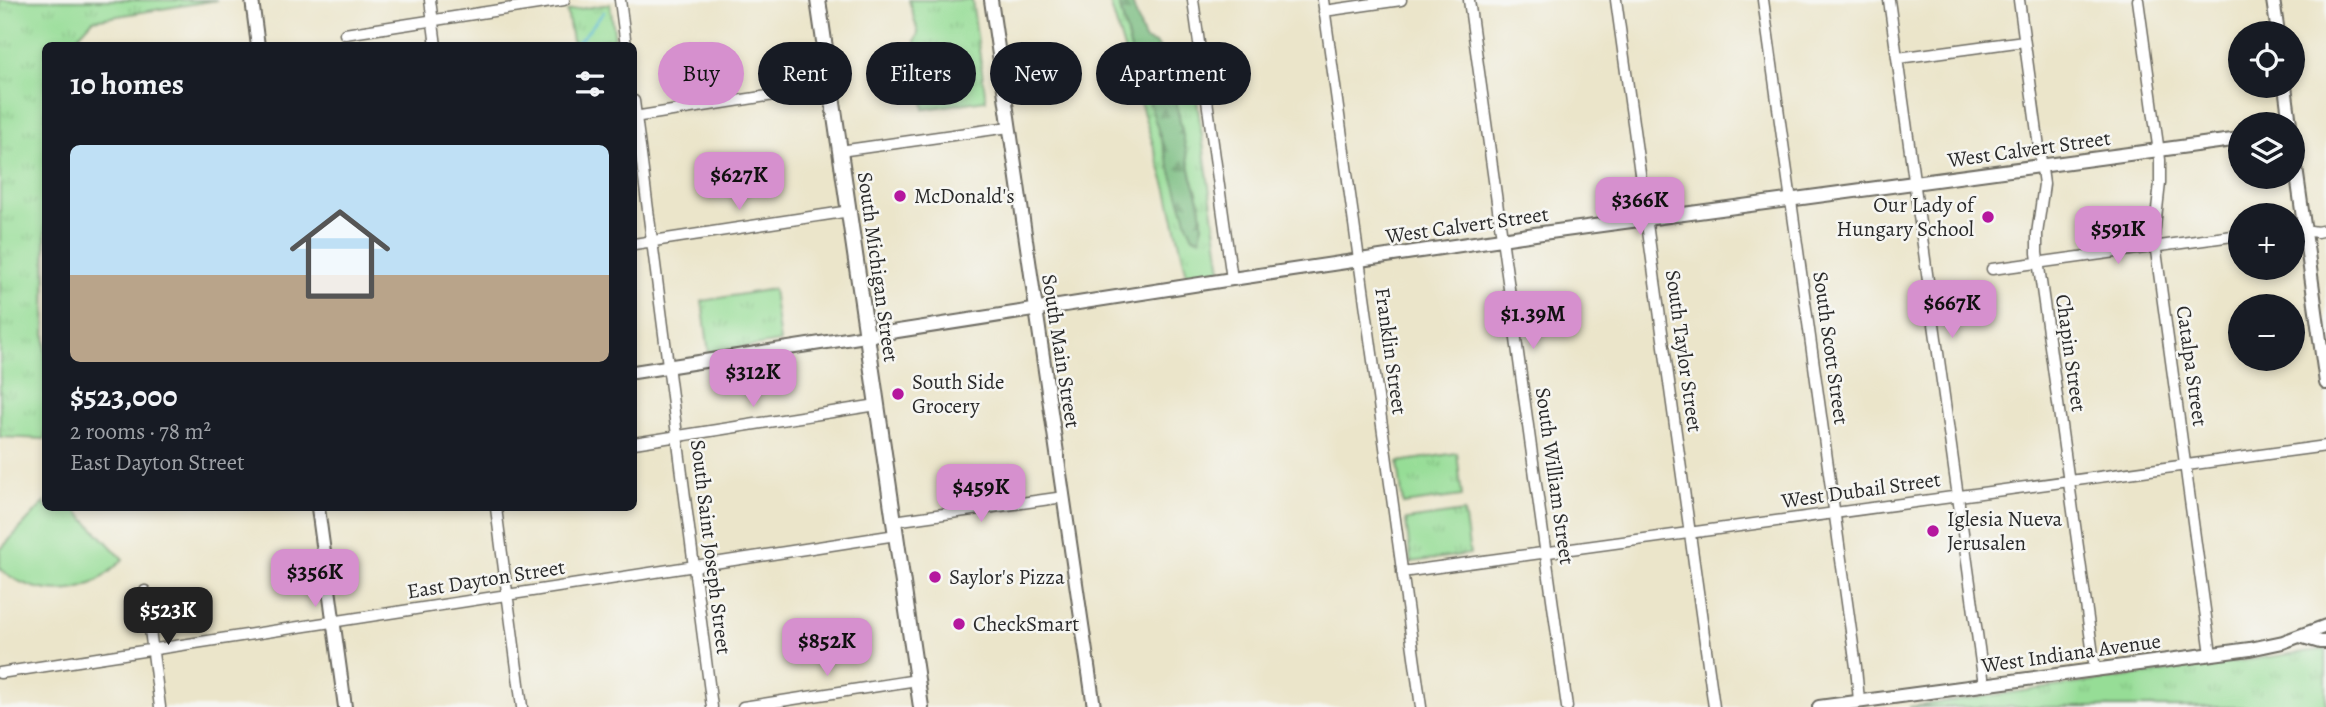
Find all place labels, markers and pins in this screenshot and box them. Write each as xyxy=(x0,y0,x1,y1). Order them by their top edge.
pin: $627K xyxy=(690,152,788,212)
pin: $366K xyxy=(1591,177,1689,237)
place label: McDonald's xyxy=(914,182,1015,210)
marker: McDonald's xyxy=(892,188,908,204)
place label: Our Lady of Hungary School xyxy=(1837,191,1977,243)
pin: $591K xyxy=(2069,206,2167,266)
marker: Our Lady of Hungary School xyxy=(1980,209,1996,225)
pin: $667K xyxy=(1903,280,2001,340)
pin: $1.39M xyxy=(1476,292,1590,351)
pin: $312K xyxy=(704,350,802,409)
place label: South Side Grocery xyxy=(912,368,1004,420)
marker: South Side Grocery xyxy=(890,386,906,402)
pin: $459K xyxy=(932,464,1030,524)
place label: Iglesia Nueva Jerusalen xyxy=(1947,505,2062,557)
marker: Iglesia Nueva Jerusalen xyxy=(1925,523,1941,539)
pin: $356K xyxy=(266,550,364,609)
place label: Saylor's Pizza xyxy=(949,563,1065,591)
marker: Saylor's Pizza xyxy=(927,569,943,585)
pin: $523K xyxy=(119,588,217,647)
place label: CheckSmart xyxy=(973,610,1079,638)
marker: CheckSmart xyxy=(951,616,967,632)
pin: $852K xyxy=(778,618,876,678)

